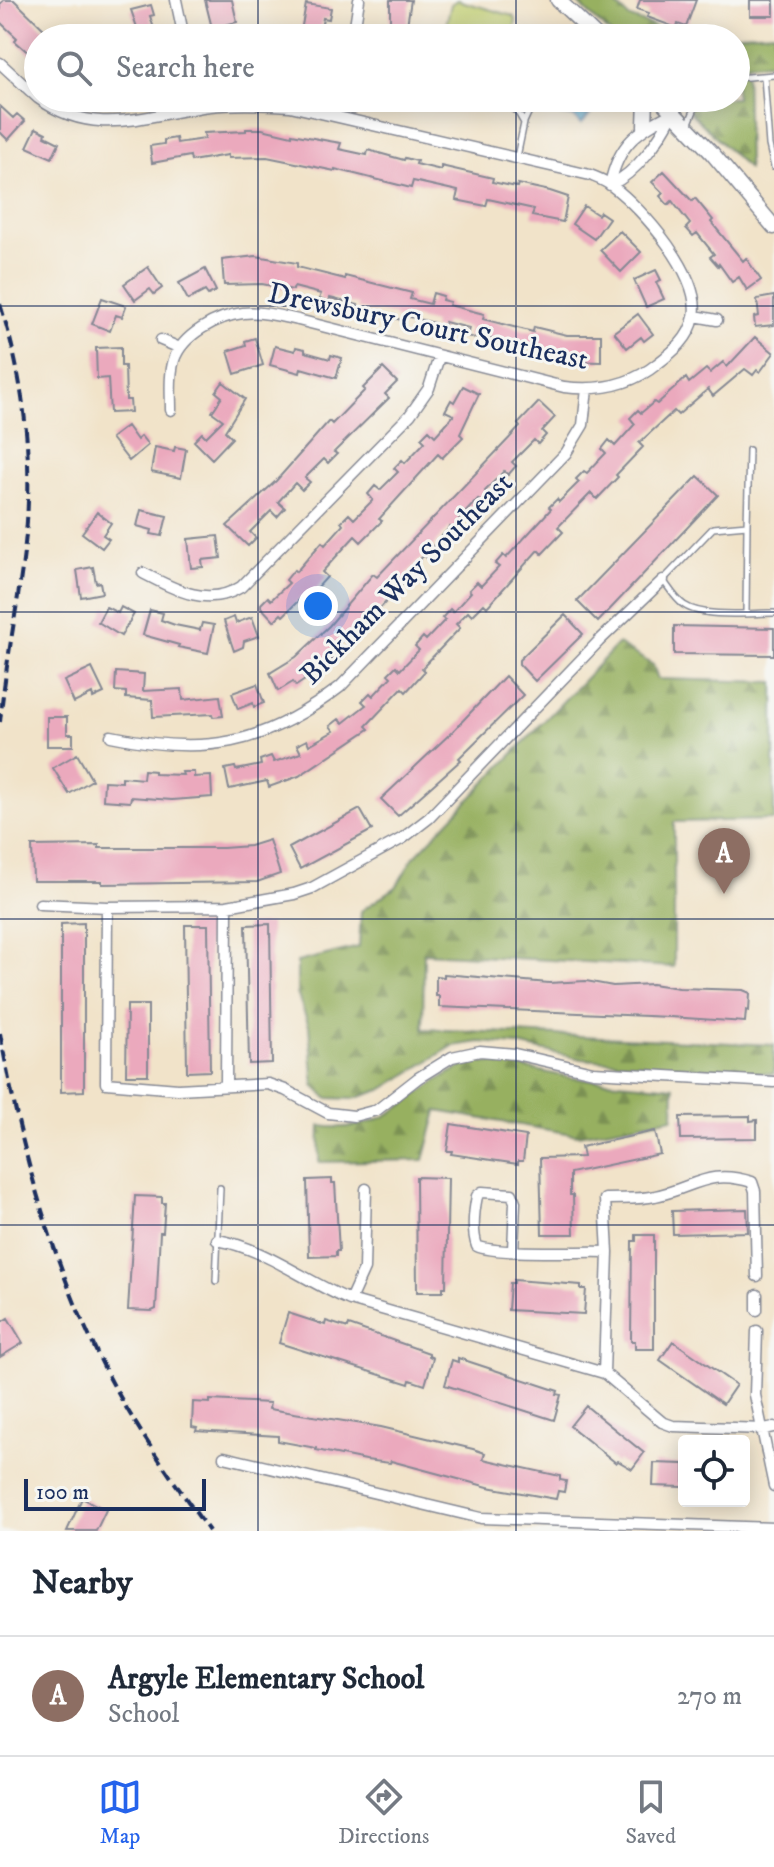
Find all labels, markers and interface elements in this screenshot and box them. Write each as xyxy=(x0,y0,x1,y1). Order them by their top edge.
search box xyxy=(24,24,750,112)
icon: search xyxy=(52,46,96,90)
text: Search here xyxy=(116,50,255,87)
street label: Drewsbury Court Southeast xyxy=(264,275,592,379)
street label: Bickham Way Southeast xyxy=(293,465,521,693)
your location xyxy=(298,586,338,626)
pin: A xyxy=(698,828,750,894)
map controls xyxy=(678,1435,750,1507)
button: locate xyxy=(678,1435,750,1507)
scale bar xyxy=(24,1475,206,1511)
text: 100 m xyxy=(36,1479,89,1506)
text: Nearby xyxy=(32,1562,133,1604)
text: Argyle Elementary School xyxy=(108,1661,424,1698)
text: A xyxy=(50,1680,66,1713)
text: 270 m xyxy=(677,1680,742,1713)
text: School xyxy=(108,1698,179,1731)
tab: Map xyxy=(98,1775,142,1850)
tab: Directions xyxy=(338,1775,429,1850)
tab: Saved xyxy=(625,1775,676,1850)

